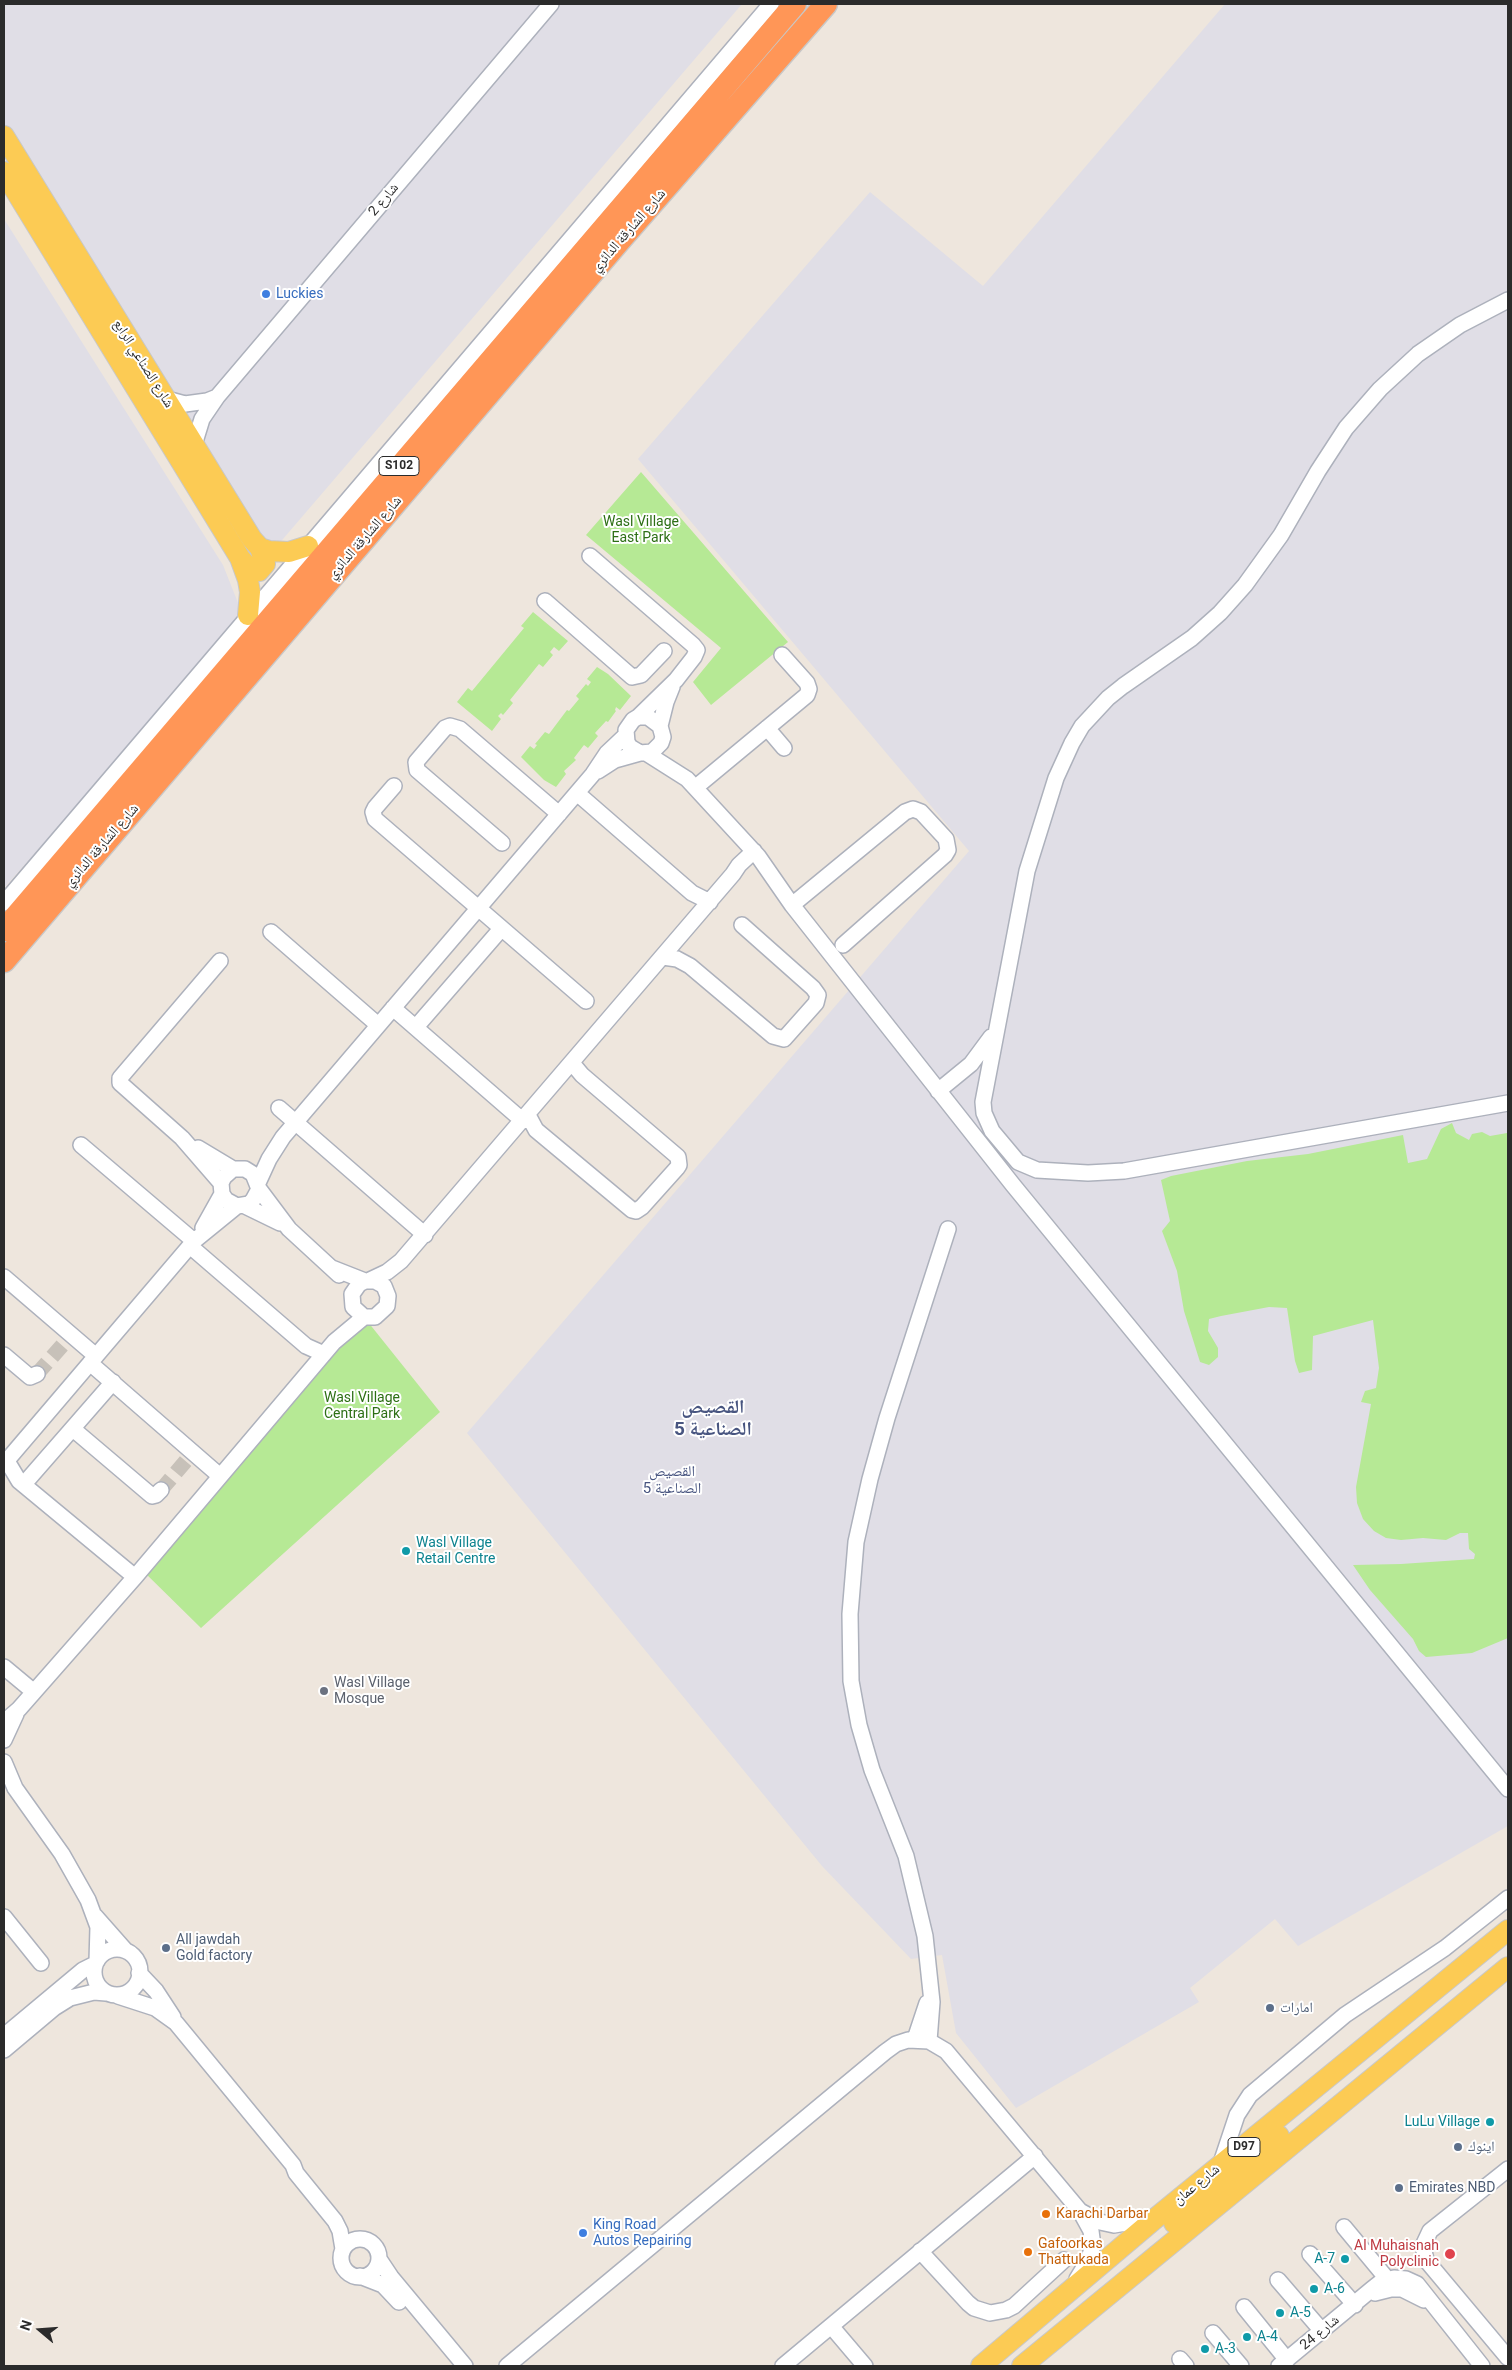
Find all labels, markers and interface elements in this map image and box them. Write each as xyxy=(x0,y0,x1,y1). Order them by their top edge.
street label: شارع 2 xyxy=(365,180,403,220)
street label: شارع الشارقة الدائري xyxy=(588,186,670,276)
place label: Luckies xyxy=(276,286,323,302)
marker: Luckies xyxy=(260,288,272,300)
street label: شارع الصناعي الرابع xyxy=(109,317,177,411)
road number: S102 xyxy=(379,456,419,476)
street label: شارع الشارقة الدائري xyxy=(324,493,406,583)
park label: Wasl Village East Park xyxy=(603,514,679,546)
street label: شارع الشارقة الدائري xyxy=(61,801,143,891)
park label: Wasl Village Central Park xyxy=(324,1390,400,1422)
district label: القصيص الصناعية 5 xyxy=(674,1397,752,1441)
district label: القصيص الصناعية 5 xyxy=(643,1463,701,1498)
place label: Wasl Village Retail Centre xyxy=(416,1535,495,1568)
marker: Wasl Village Retail Centre xyxy=(400,1545,412,1557)
place label: Wasl Village Mosque xyxy=(334,1675,410,1708)
marker: Wasl Village Mosque xyxy=(318,1685,330,1697)
place label: All jawdah Gold factory xyxy=(176,1932,252,1964)
marker: All jawdah Gold factory xyxy=(160,1942,172,1954)
place label: امارات xyxy=(1280,2000,1313,2016)
marker: امارات xyxy=(1264,2002,1276,2014)
place label: LuLu Village xyxy=(1405,2114,1480,2130)
marker: LuLu Village xyxy=(1484,2116,1496,2128)
road number: D97 xyxy=(1228,2138,1260,2156)
place label: اينوك xyxy=(1468,2139,1495,2155)
marker: اينوك xyxy=(1452,2141,1464,2153)
street label: شارع عمان xyxy=(1170,2161,1224,2209)
place label: Emirates NBD xyxy=(1409,2180,1495,2196)
marker: Emirates NBD xyxy=(1393,2182,1405,2194)
place label: Karachi Darbar xyxy=(1056,2206,1148,2222)
marker: Karachi Darbar xyxy=(1040,2208,1052,2220)
place label: King Road Autos Repairing xyxy=(593,2217,692,2250)
marker: King Road Autos Repairing xyxy=(577,2227,589,2239)
place label: Gafoorkas Thattukada xyxy=(1038,2236,1109,2268)
place label: Al Muhaisnah Polyclinic xyxy=(1354,2238,1439,2270)
marker: Gafoorkas Thattukada xyxy=(1022,2246,1034,2258)
marker: Al Muhaisnah Polyclinic xyxy=(1443,2247,1457,2261)
place label: A-7 xyxy=(1314,2251,1335,2267)
marker: A-7 xyxy=(1339,2253,1351,2265)
place label: A-6 xyxy=(1324,2281,1345,2297)
marker: A-6 xyxy=(1308,2283,1320,2295)
north arrow xyxy=(15,2305,65,2355)
place label: A-5 xyxy=(1290,2305,1311,2321)
marker: A-5 xyxy=(1274,2307,1286,2319)
street label: شارع 24 xyxy=(1297,2312,1343,2354)
text: N xyxy=(17,2318,35,2333)
place label: A-4 xyxy=(1257,2329,1278,2345)
marker: A-4 xyxy=(1241,2331,1253,2343)
place label: A-3 xyxy=(1215,2341,1236,2357)
marker: A-3 xyxy=(1199,2343,1211,2355)

